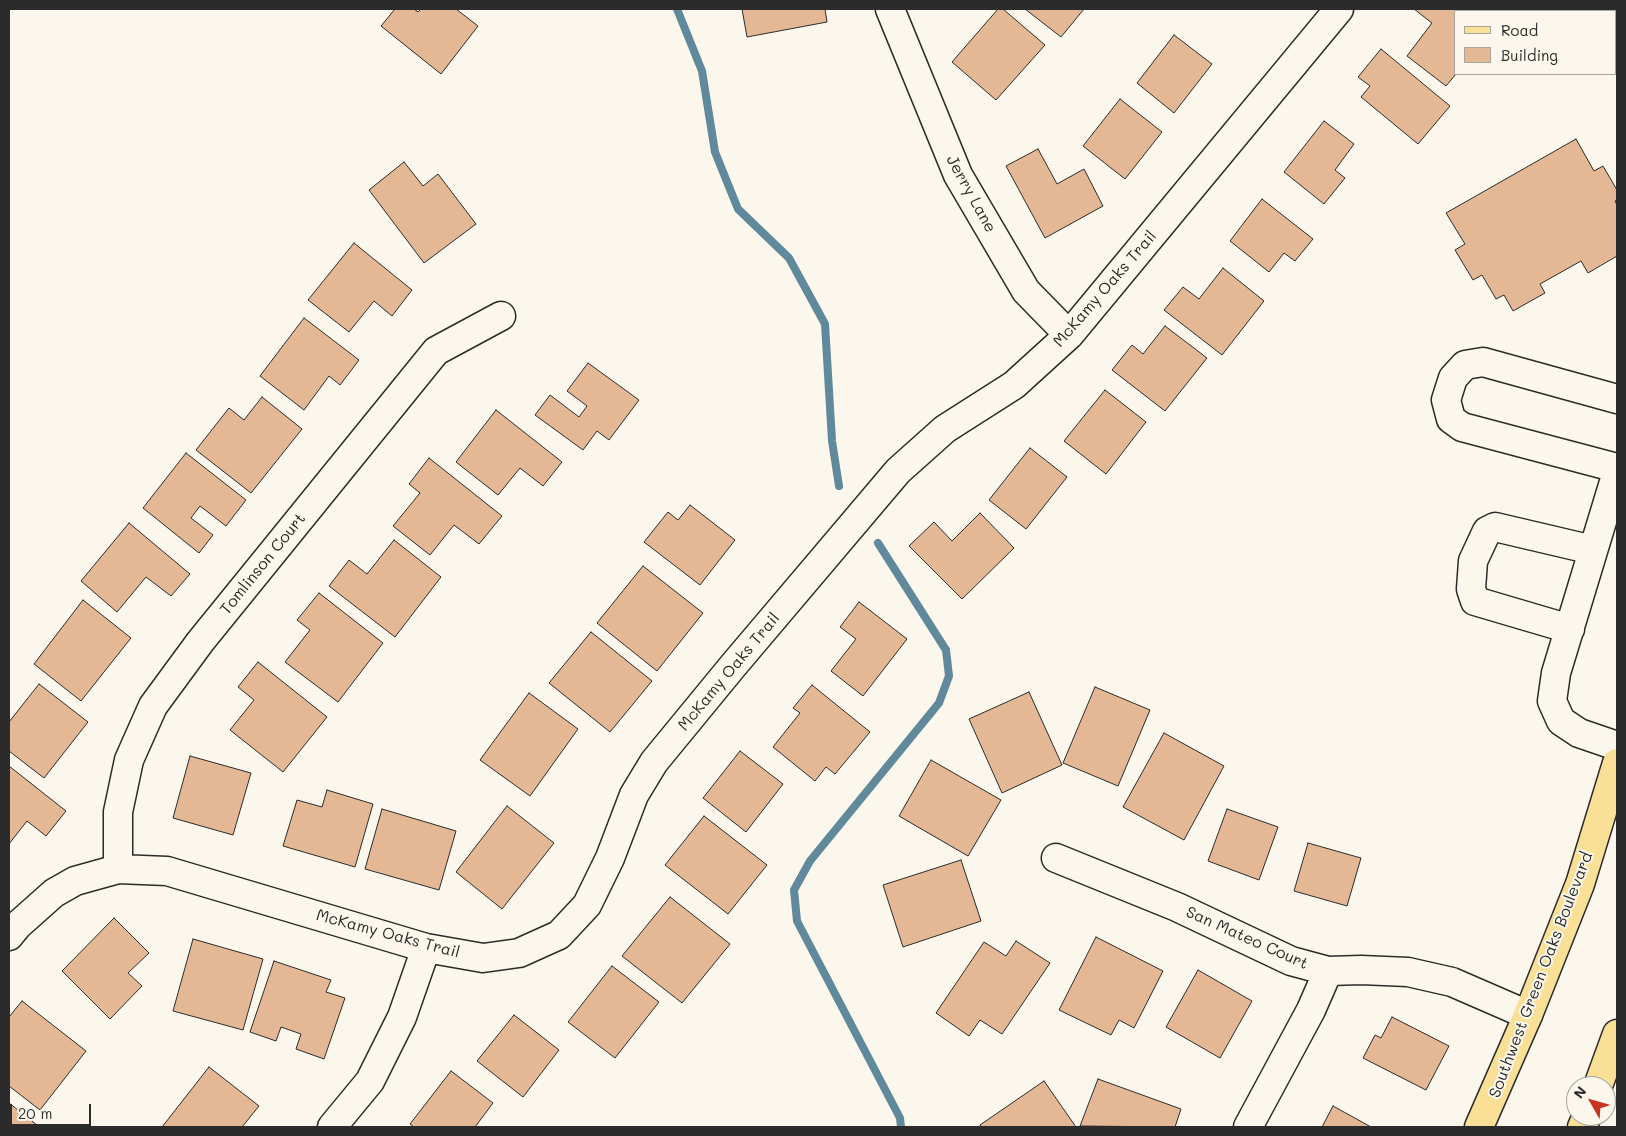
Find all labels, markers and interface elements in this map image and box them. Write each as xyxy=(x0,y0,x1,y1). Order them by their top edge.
legend xyxy=(1454,10,1616,75)
text: Road xyxy=(1501,20,1538,40)
text: Building xyxy=(1501,45,1558,65)
street label: Jerry Lane xyxy=(942,152,1000,236)
street label: McKamy Oaks Trail xyxy=(1049,227,1161,351)
street label: Tomlinson Court xyxy=(216,509,310,619)
street label: McKamy Oaks Trail xyxy=(674,609,784,735)
street label: Southwest Green Oaks Boulevard xyxy=(1485,849,1597,1101)
street label: San Mateo Court xyxy=(1183,902,1311,974)
street label: McKamy Oaks Trail xyxy=(314,906,462,962)
north arrow xyxy=(1566,1076,1616,1126)
text: N xyxy=(1569,1082,1590,1102)
scale bar xyxy=(12,1094,94,1126)
text: 20 m xyxy=(18,1103,52,1123)

